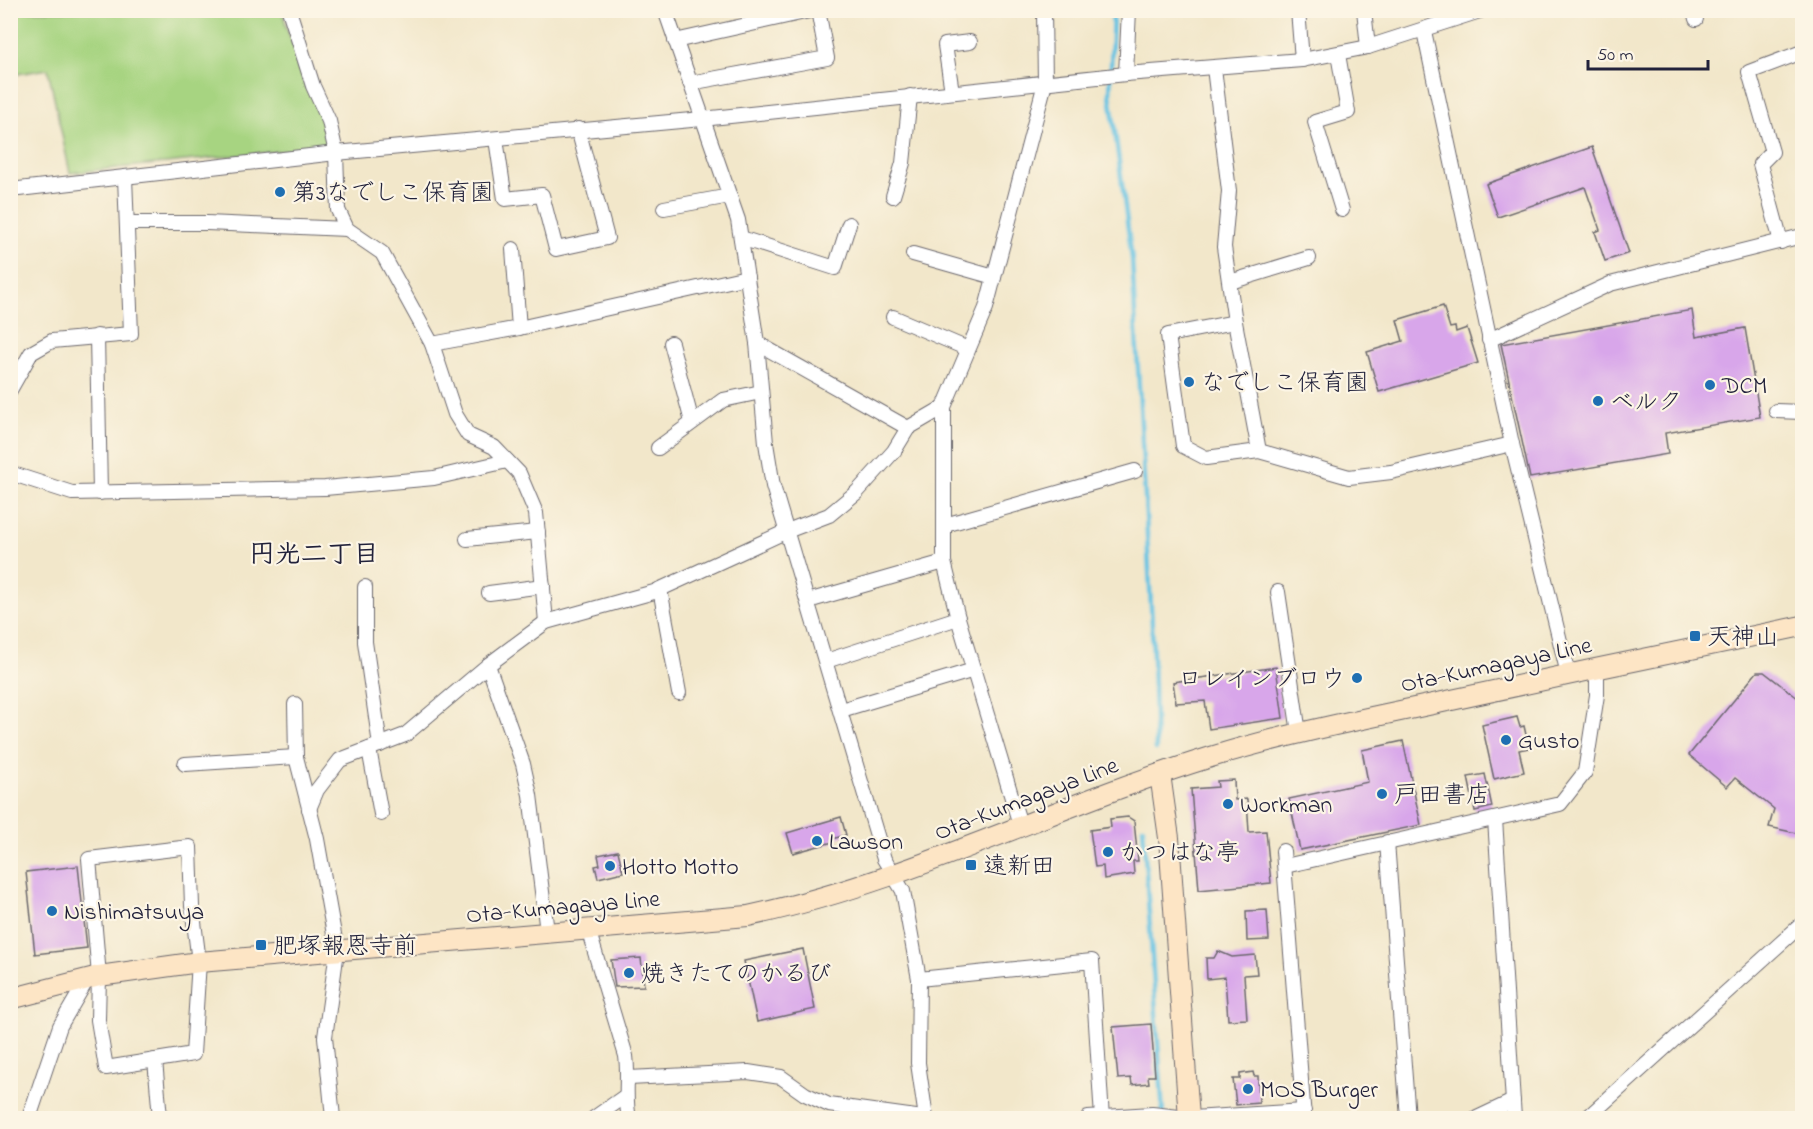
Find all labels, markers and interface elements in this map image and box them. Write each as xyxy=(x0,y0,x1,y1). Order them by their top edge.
scale bar xyxy=(1588,33,1708,71)
text: 50 m xyxy=(1597,43,1634,69)
place label: 第3なでしこ保育園 xyxy=(292,177,494,212)
marker: 第3なでしこ保育園 xyxy=(273,185,287,199)
place label: なでしこ保育園 xyxy=(1201,367,1369,402)
place label: DCM xyxy=(1721,370,1767,405)
marker: なでしこ保育園 xyxy=(1182,375,1196,389)
marker: DCM xyxy=(1703,378,1717,392)
place label: ベルク xyxy=(1610,386,1682,421)
marker: ベルク xyxy=(1591,394,1605,408)
district label: 円光二丁目 xyxy=(249,537,379,575)
place label: 天神山 xyxy=(1707,621,1779,656)
street label: Ota-Kumagaya Line xyxy=(1398,629,1596,705)
marker: 天神山 xyxy=(1688,629,1702,643)
place label: ロレインブロウ xyxy=(1178,663,1345,698)
marker: ロレインブロウ xyxy=(1350,671,1364,685)
place label: Gusto xyxy=(1518,725,1579,760)
marker: Gusto xyxy=(1499,733,1513,747)
street label: Ota-Kumagaya Line xyxy=(930,749,1125,852)
place label: 戸田書店 xyxy=(1394,779,1490,814)
marker: 戸田書店 xyxy=(1375,787,1389,801)
place label: Workman xyxy=(1240,789,1332,824)
marker: Workman xyxy=(1221,797,1235,811)
place label: Lawson xyxy=(829,826,903,861)
marker: Lawson xyxy=(810,834,824,848)
place label: かつはな亭 xyxy=(1120,837,1240,872)
marker: かつはな亭 xyxy=(1101,845,1115,859)
place label: 遠新田 xyxy=(983,850,1055,885)
place label: Hotto Motto xyxy=(622,851,739,886)
marker: 遠新田 xyxy=(964,858,978,872)
marker: Hotto Motto xyxy=(603,859,617,873)
street label: Ota-Kumagaya Line xyxy=(465,883,662,935)
place label: Nishimatsuya xyxy=(64,896,204,932)
marker: Nishimatsuya xyxy=(45,904,59,918)
place label: 肥塚報恩寺前 xyxy=(273,930,417,965)
marker: 肥塚報恩寺前 xyxy=(254,938,268,952)
place label: 焼きたてのかるび xyxy=(641,958,832,993)
marker: 焼きたてのかるび xyxy=(622,966,636,980)
place label: MOS Burger xyxy=(1260,1074,1379,1109)
marker: MOS Burger xyxy=(1241,1082,1255,1096)

